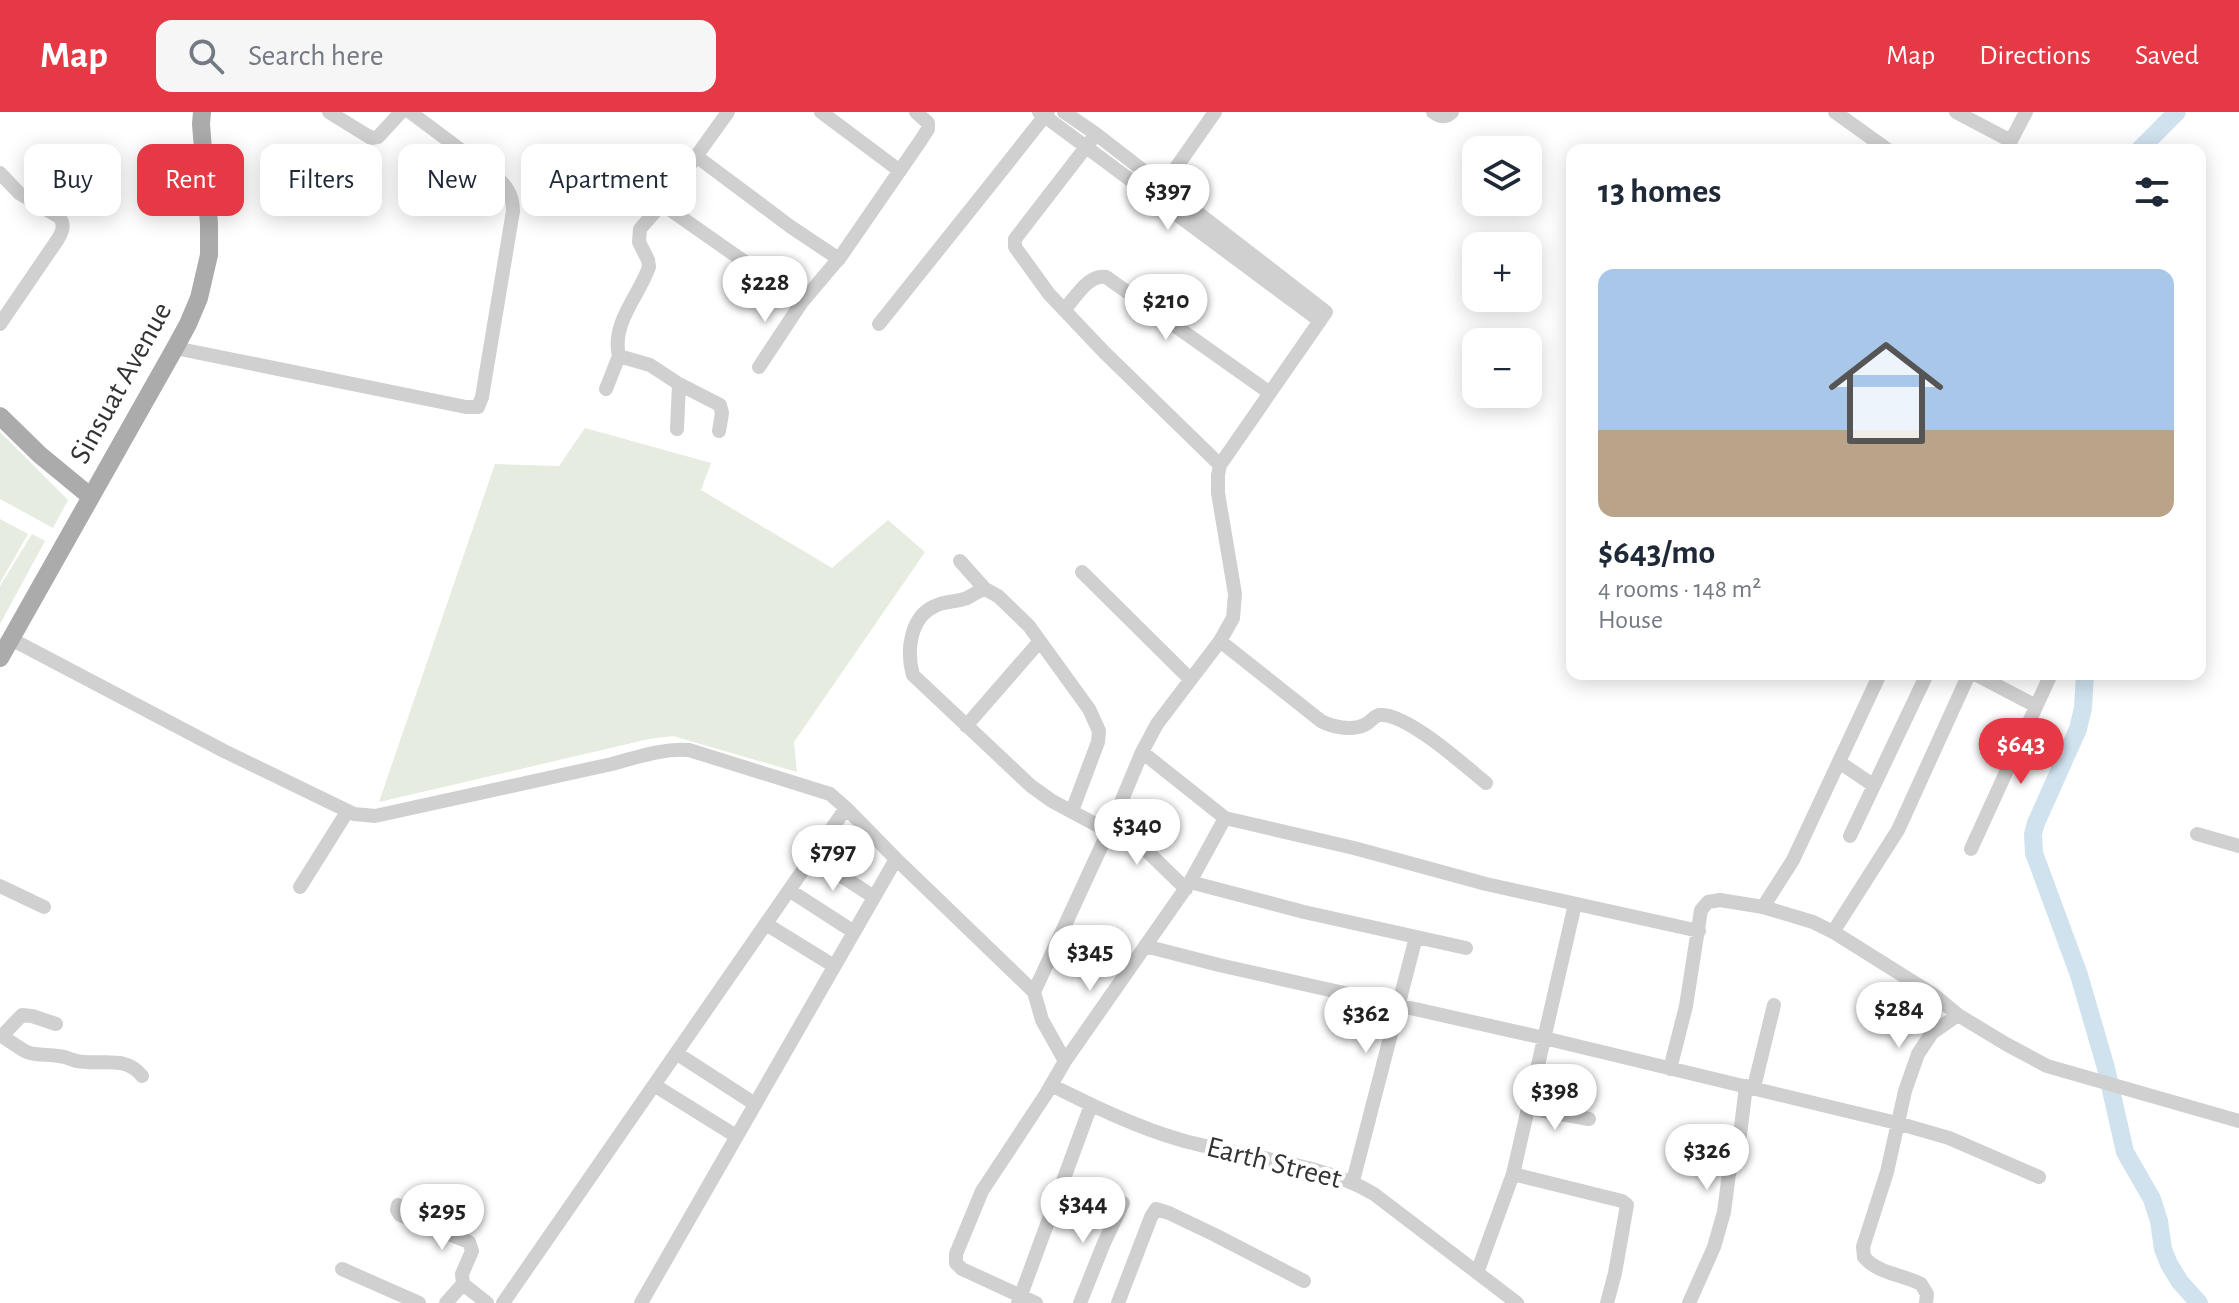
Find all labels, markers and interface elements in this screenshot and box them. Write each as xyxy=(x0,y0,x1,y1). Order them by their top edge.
search box xyxy=(156,20,716,92)
icon: search xyxy=(184,34,228,78)
text: Map xyxy=(40,37,108,75)
text: Search here xyxy=(248,41,384,71)
text: Map xyxy=(1886,42,1935,70)
text: Directions xyxy=(1979,42,2091,70)
text: Saved xyxy=(2135,42,2199,70)
map controls xyxy=(1462,136,1542,408)
button: layers xyxy=(1462,136,1542,216)
chip: Buy xyxy=(24,144,121,216)
chip: Rent xyxy=(137,144,244,216)
chip: Filters xyxy=(260,144,382,216)
chip: New xyxy=(398,144,505,216)
chip: Apartment xyxy=(521,144,696,216)
pin: $397 xyxy=(1121,164,1215,232)
icon: filters xyxy=(2130,170,2174,214)
text: 13 homes xyxy=(1598,175,1721,209)
text: $397 xyxy=(1145,177,1191,203)
button: + xyxy=(1462,232,1542,312)
pin: $228 xyxy=(718,256,812,324)
text: $228 xyxy=(740,269,790,295)
pin: $210 xyxy=(1119,274,1213,342)
text: $210 xyxy=(1143,287,1189,313)
street label: Sinsuat Avenue xyxy=(64,297,178,469)
icon: home xyxy=(1814,321,1958,465)
button: − xyxy=(1462,328,1542,408)
text: $643/mo xyxy=(1598,536,1715,570)
text: 4 rooms · 148 m² xyxy=(1598,576,1761,602)
text: House xyxy=(1598,607,1663,633)
pin: $643 xyxy=(1974,718,2068,786)
text: $643 xyxy=(1997,731,2045,757)
pin: $340 xyxy=(1090,799,1184,867)
text: $340 xyxy=(1112,812,1162,838)
pin: $797 xyxy=(786,825,880,893)
text: $797 xyxy=(810,838,856,864)
pin: $345 xyxy=(1043,925,1137,993)
text: $345 xyxy=(1066,938,1114,964)
pin: $284 xyxy=(1852,982,1946,1050)
pin: $362 xyxy=(1319,987,1413,1055)
text: $284 xyxy=(1874,995,1924,1021)
text: $362 xyxy=(1342,1000,1390,1026)
pin: $398 xyxy=(1508,1064,1602,1132)
text: $398 xyxy=(1531,1077,1579,1103)
pin: $326 xyxy=(1660,1124,1754,1192)
street label: Earth Street xyxy=(1203,1132,1345,1194)
text: $326 xyxy=(1683,1137,1731,1163)
pin: $344 xyxy=(1036,1177,1130,1245)
pin: $295 xyxy=(395,1184,489,1252)
text: $344 xyxy=(1058,1190,1108,1216)
text: $295 xyxy=(418,1197,466,1223)

